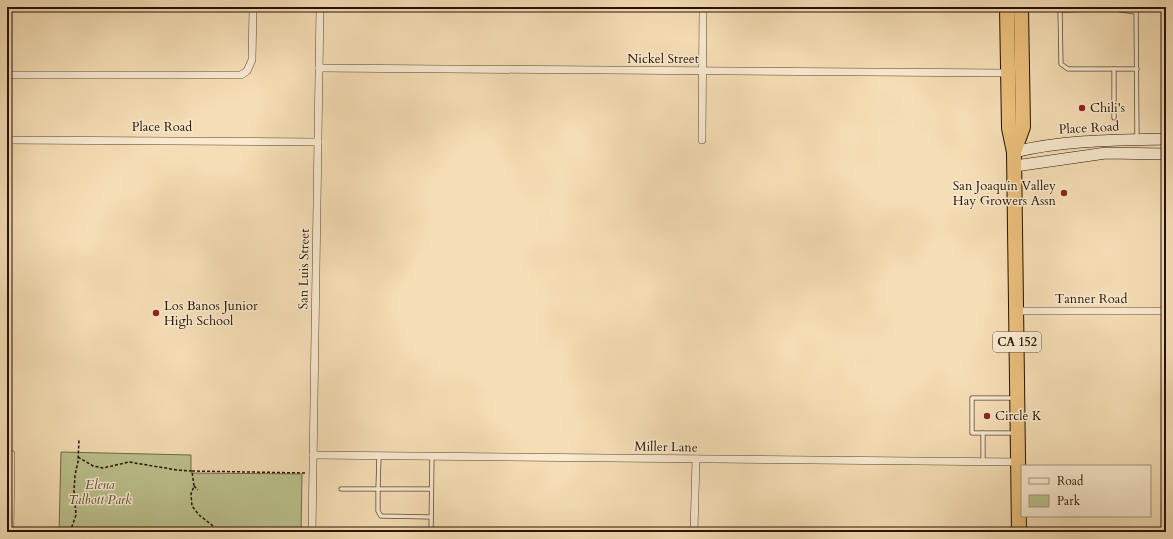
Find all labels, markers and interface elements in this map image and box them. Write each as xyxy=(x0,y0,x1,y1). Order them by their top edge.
street label: Nickel Street xyxy=(627,50,699,68)
place label: Chili's xyxy=(1090,99,1125,117)
marker: Chili's xyxy=(1077,103,1087,113)
street label: Place Road xyxy=(1058,117,1120,139)
street label: Place Road xyxy=(132,118,192,136)
place label: San Joaquin Valley Hay Growers Assn xyxy=(953,177,1057,210)
marker: San Joaquin Valley Hay Growers Assn xyxy=(1059,188,1069,198)
street label: San Luis Street xyxy=(294,228,314,310)
street label: Tanner Road xyxy=(1055,290,1127,308)
place label: Los Banos Junior High School xyxy=(164,297,258,330)
marker: Los Banos Junior High School xyxy=(151,308,161,318)
road number: CA 152 xyxy=(993,332,1041,352)
place label: Circle K xyxy=(995,407,1042,425)
marker: Circle K xyxy=(982,411,992,421)
street label: Miller Lane xyxy=(634,437,698,457)
legend xyxy=(1021,465,1151,517)
text: Road xyxy=(1057,473,1084,489)
park label: Elena Talbott Park xyxy=(68,476,132,509)
text: Park xyxy=(1057,493,1081,509)

